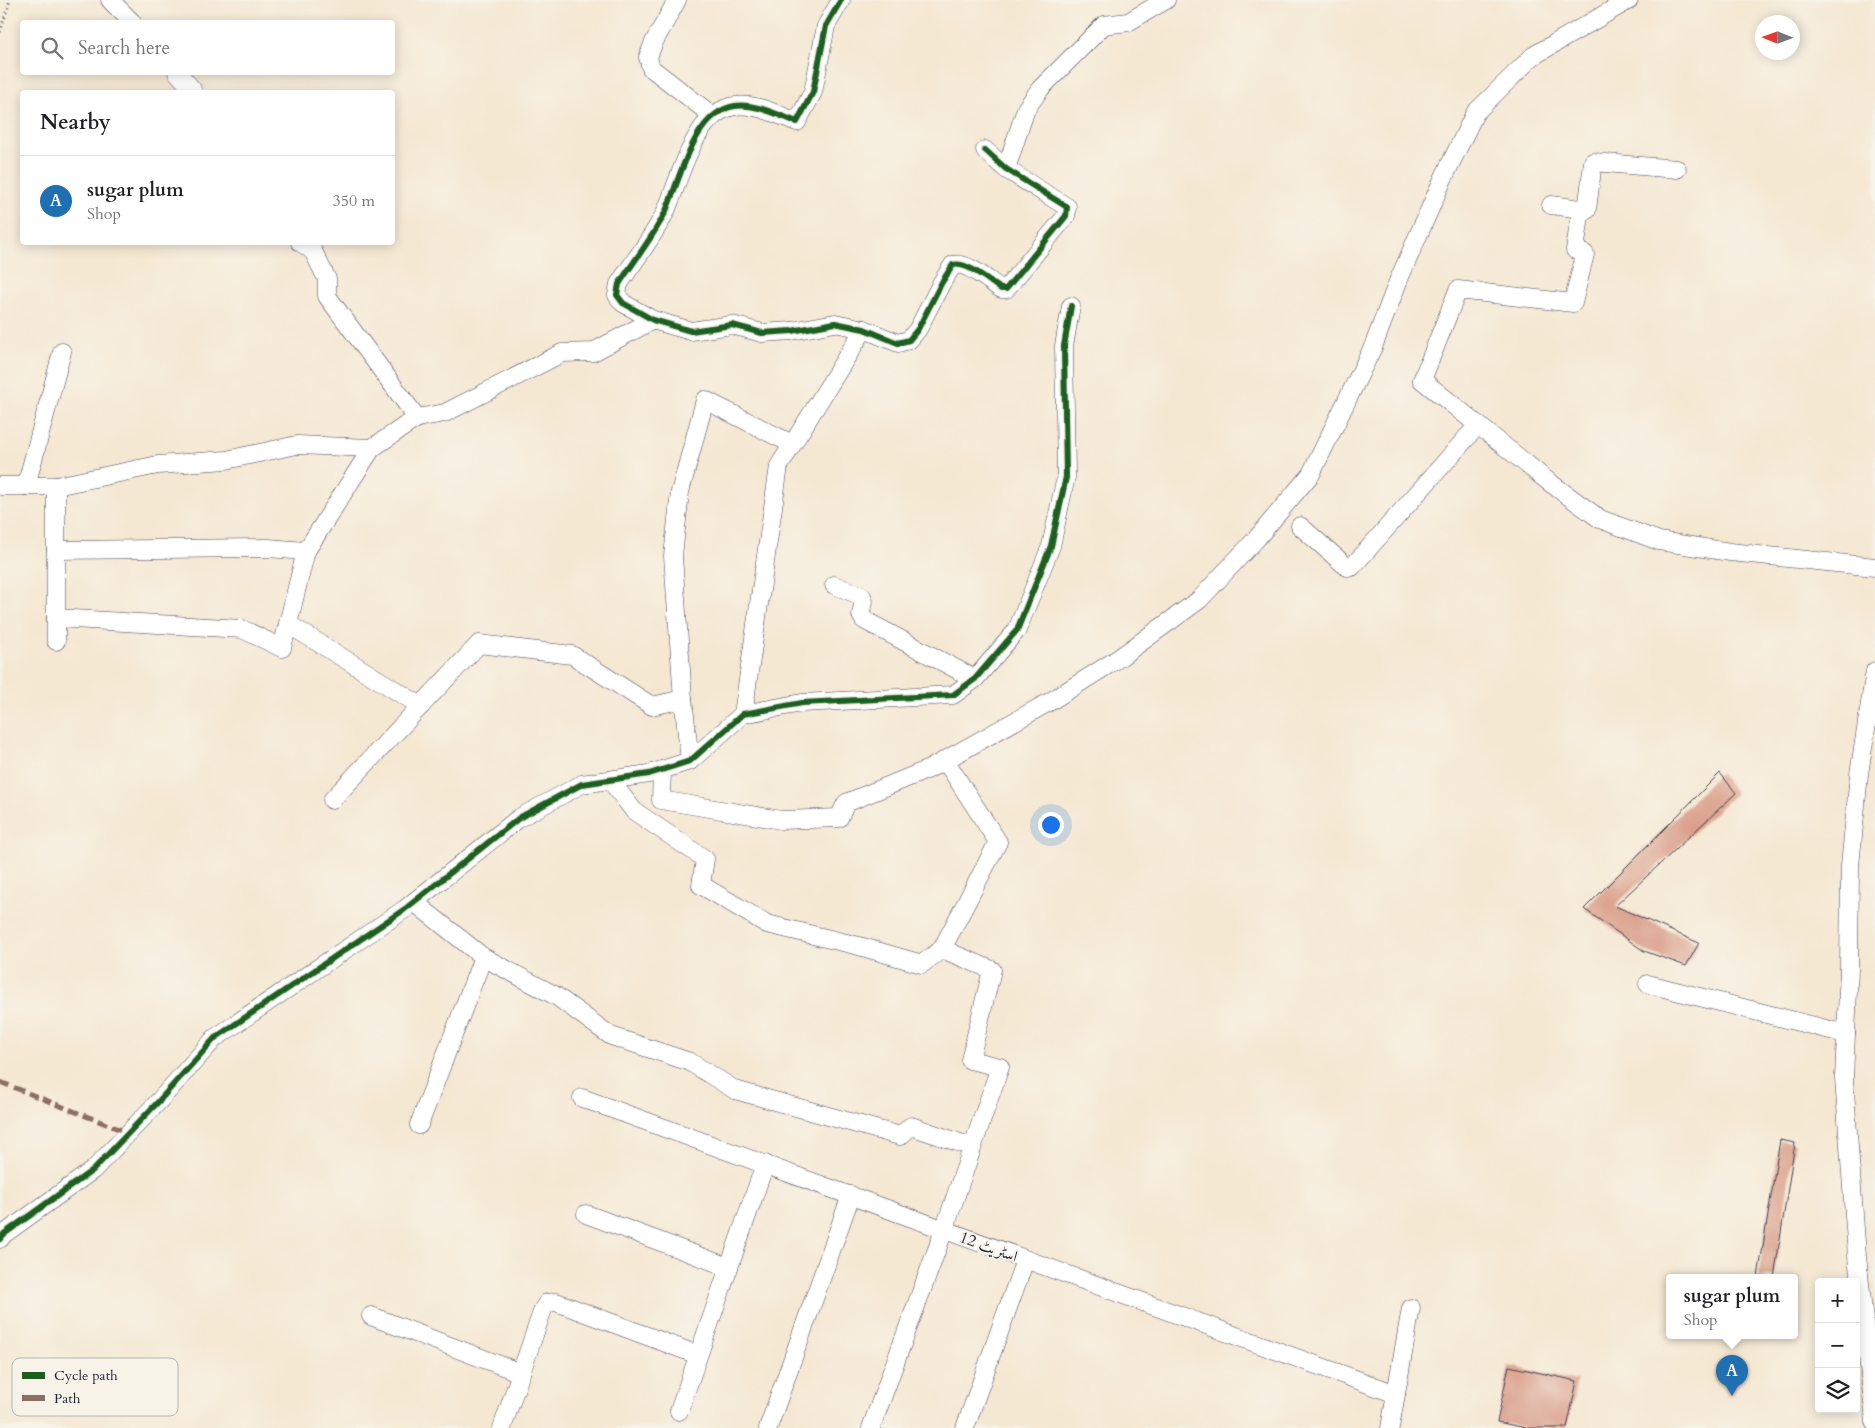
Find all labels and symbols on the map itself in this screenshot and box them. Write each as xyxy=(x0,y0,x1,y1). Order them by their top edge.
north arrow xyxy=(1755,15,1800,60)
your location xyxy=(1038,812,1064,838)
street label: اسٹریٹ 12 xyxy=(956,1226,1021,1268)
pin: A xyxy=(1716,1355,1748,1396)
legend xyxy=(12,1358,178,1416)
text: Cycle path xyxy=(54,1366,118,1385)
text: Path xyxy=(54,1389,81,1408)

